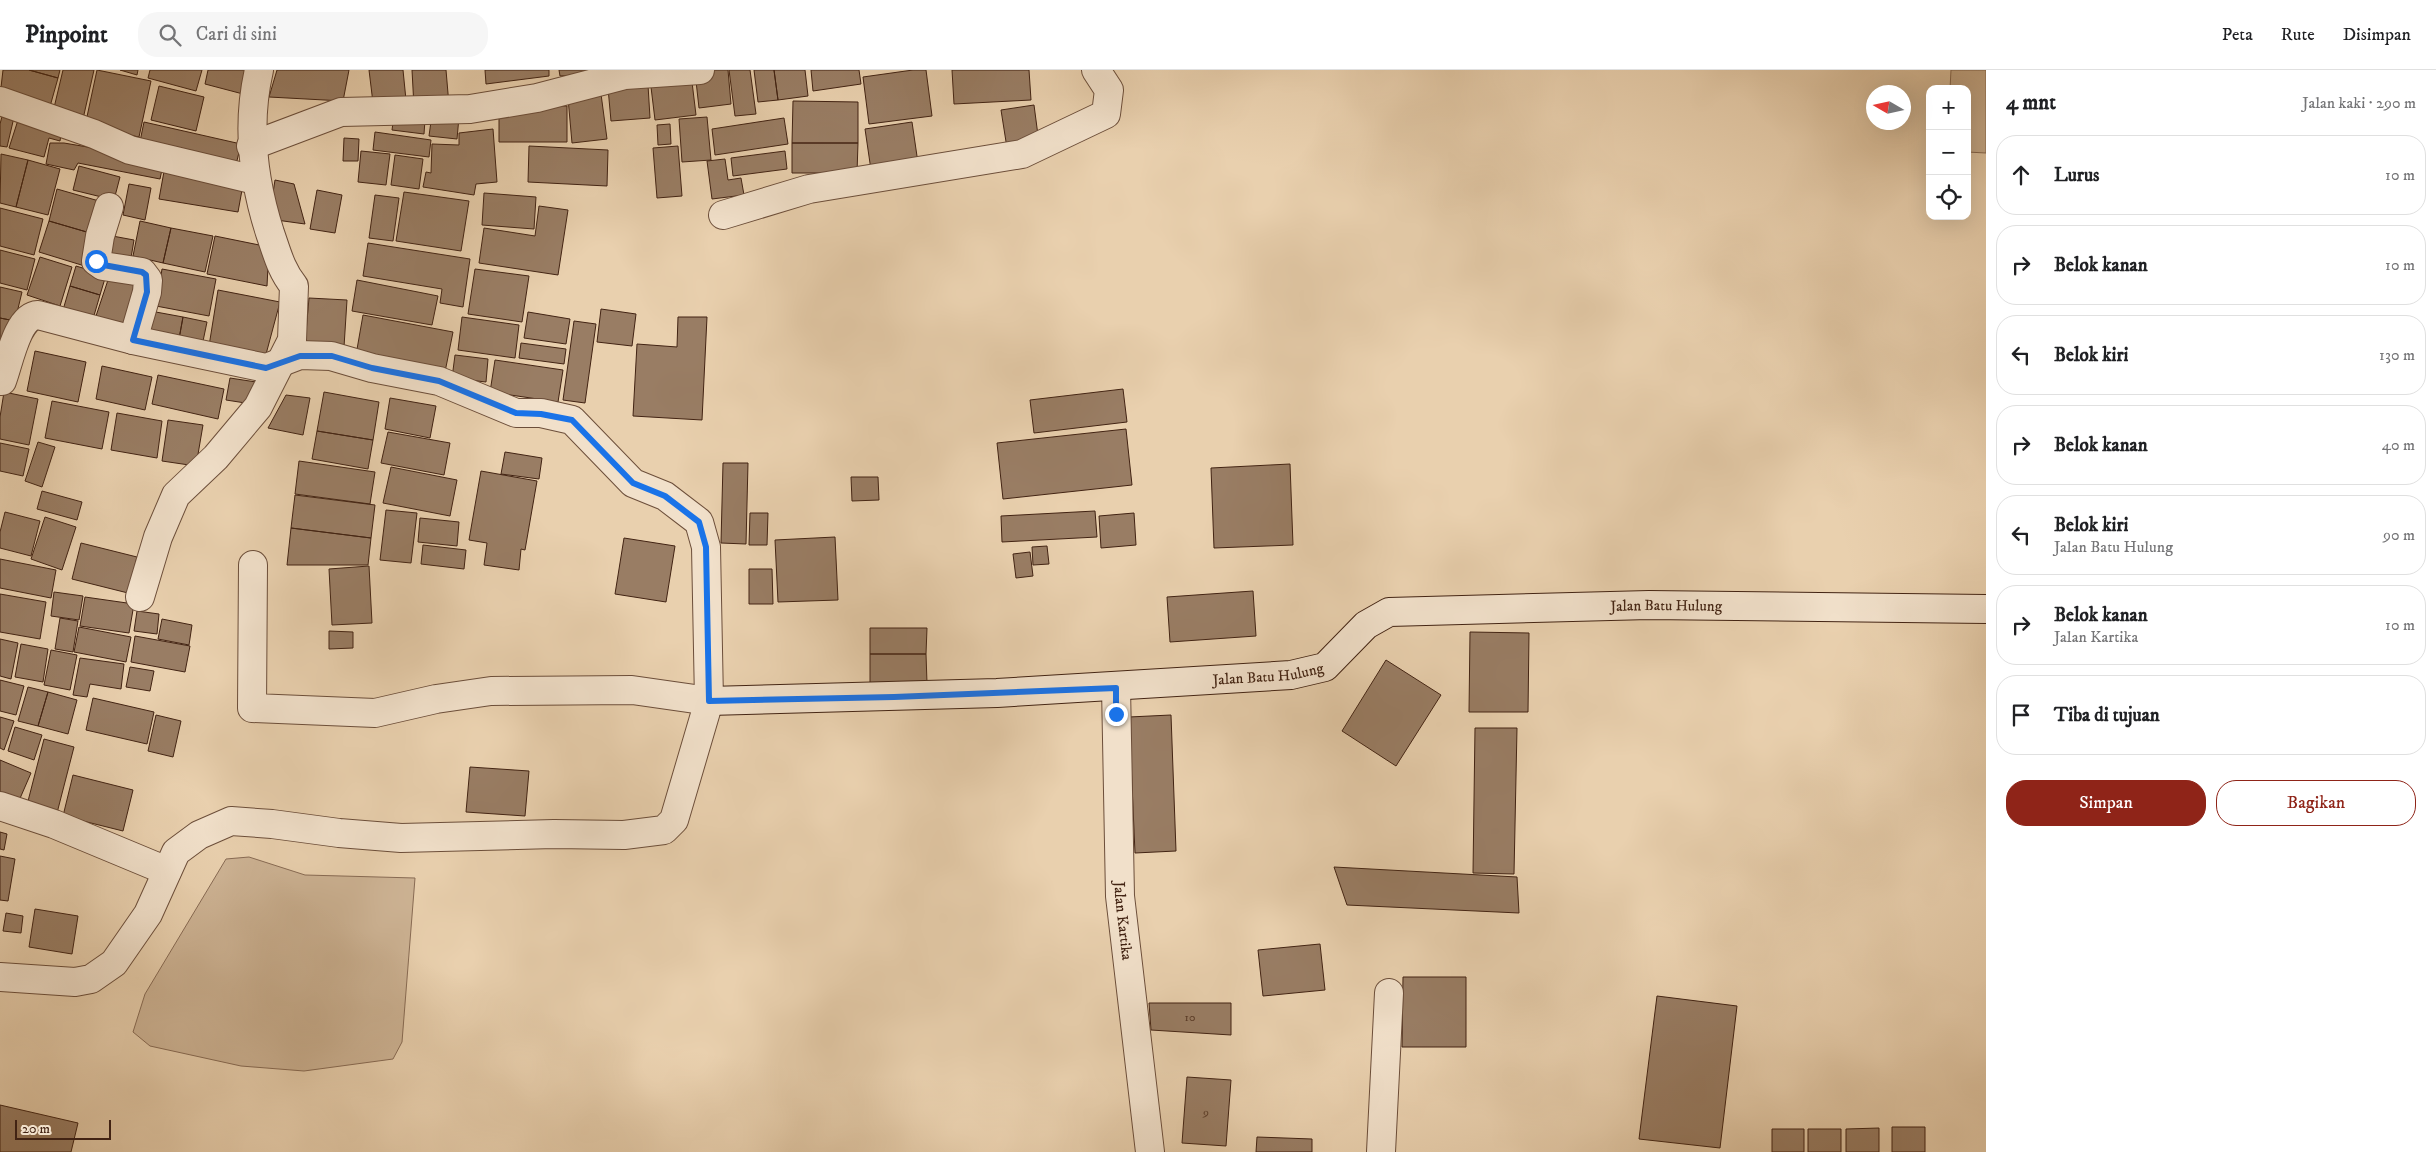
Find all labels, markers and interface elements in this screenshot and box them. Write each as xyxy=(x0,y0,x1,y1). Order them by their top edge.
search box xyxy=(138,12,488,57)
text: Pinpoint xyxy=(25,20,108,50)
icon: search xyxy=(156,21,184,49)
text: Cari di sini xyxy=(196,23,277,46)
text: Peta xyxy=(2222,24,2253,46)
text: Rute xyxy=(2281,24,2315,46)
text: Disimpan xyxy=(2343,24,2411,46)
north arrow xyxy=(1866,85,1911,130)
map controls xyxy=(1926,85,1971,220)
button: + xyxy=(1926,85,1971,130)
text: 4 mnt xyxy=(2006,90,2056,116)
text: Jalan kaki · 290 m xyxy=(2302,93,2416,113)
button: − xyxy=(1926,130,1971,175)
icon: ahead xyxy=(2007,161,2035,189)
text: Lurus xyxy=(2054,164,2099,187)
text: 10 m xyxy=(2385,165,2415,185)
button: locate xyxy=(1926,175,1971,220)
route start xyxy=(85,250,108,273)
icon: right xyxy=(2007,251,2035,279)
text: Belok kanan xyxy=(2054,254,2148,277)
text: 10 m xyxy=(2385,255,2415,275)
icon: left xyxy=(2007,341,2035,369)
text: Belok kiri xyxy=(2054,344,2128,367)
text: 130 m xyxy=(2379,345,2415,365)
icon: right xyxy=(2007,431,2035,459)
text: Belok kanan xyxy=(2054,434,2148,457)
text: 40 m xyxy=(2382,435,2415,455)
text: Belok kiri xyxy=(2054,514,2128,537)
icon: left xyxy=(2007,521,2035,549)
text: 90 m xyxy=(2383,525,2415,545)
text: Jalan Batu Hulung xyxy=(2054,537,2173,557)
street label: Jalan Batu Hulung xyxy=(1608,595,1723,616)
text: Belok kanan xyxy=(2054,604,2148,627)
icon: right xyxy=(2007,611,2035,639)
text: 10 m xyxy=(2385,615,2415,635)
text: Jalan Kartika xyxy=(2054,627,2138,647)
street label: Jalan Batu Hulung xyxy=(1210,658,1326,689)
icon: arrive xyxy=(2007,701,2035,729)
route end xyxy=(1105,703,1128,726)
text: Tiba di tujuan xyxy=(2054,704,2160,727)
button: Simpan xyxy=(2006,780,2206,826)
button: Bagikan xyxy=(2216,780,2416,826)
street label: Jalan Kartika xyxy=(1110,879,1137,962)
house number: 10 xyxy=(1185,1010,1195,1025)
house number: 9 xyxy=(1202,1105,1209,1120)
scale bar xyxy=(15,1117,111,1140)
text: 20 m xyxy=(22,1120,50,1138)

